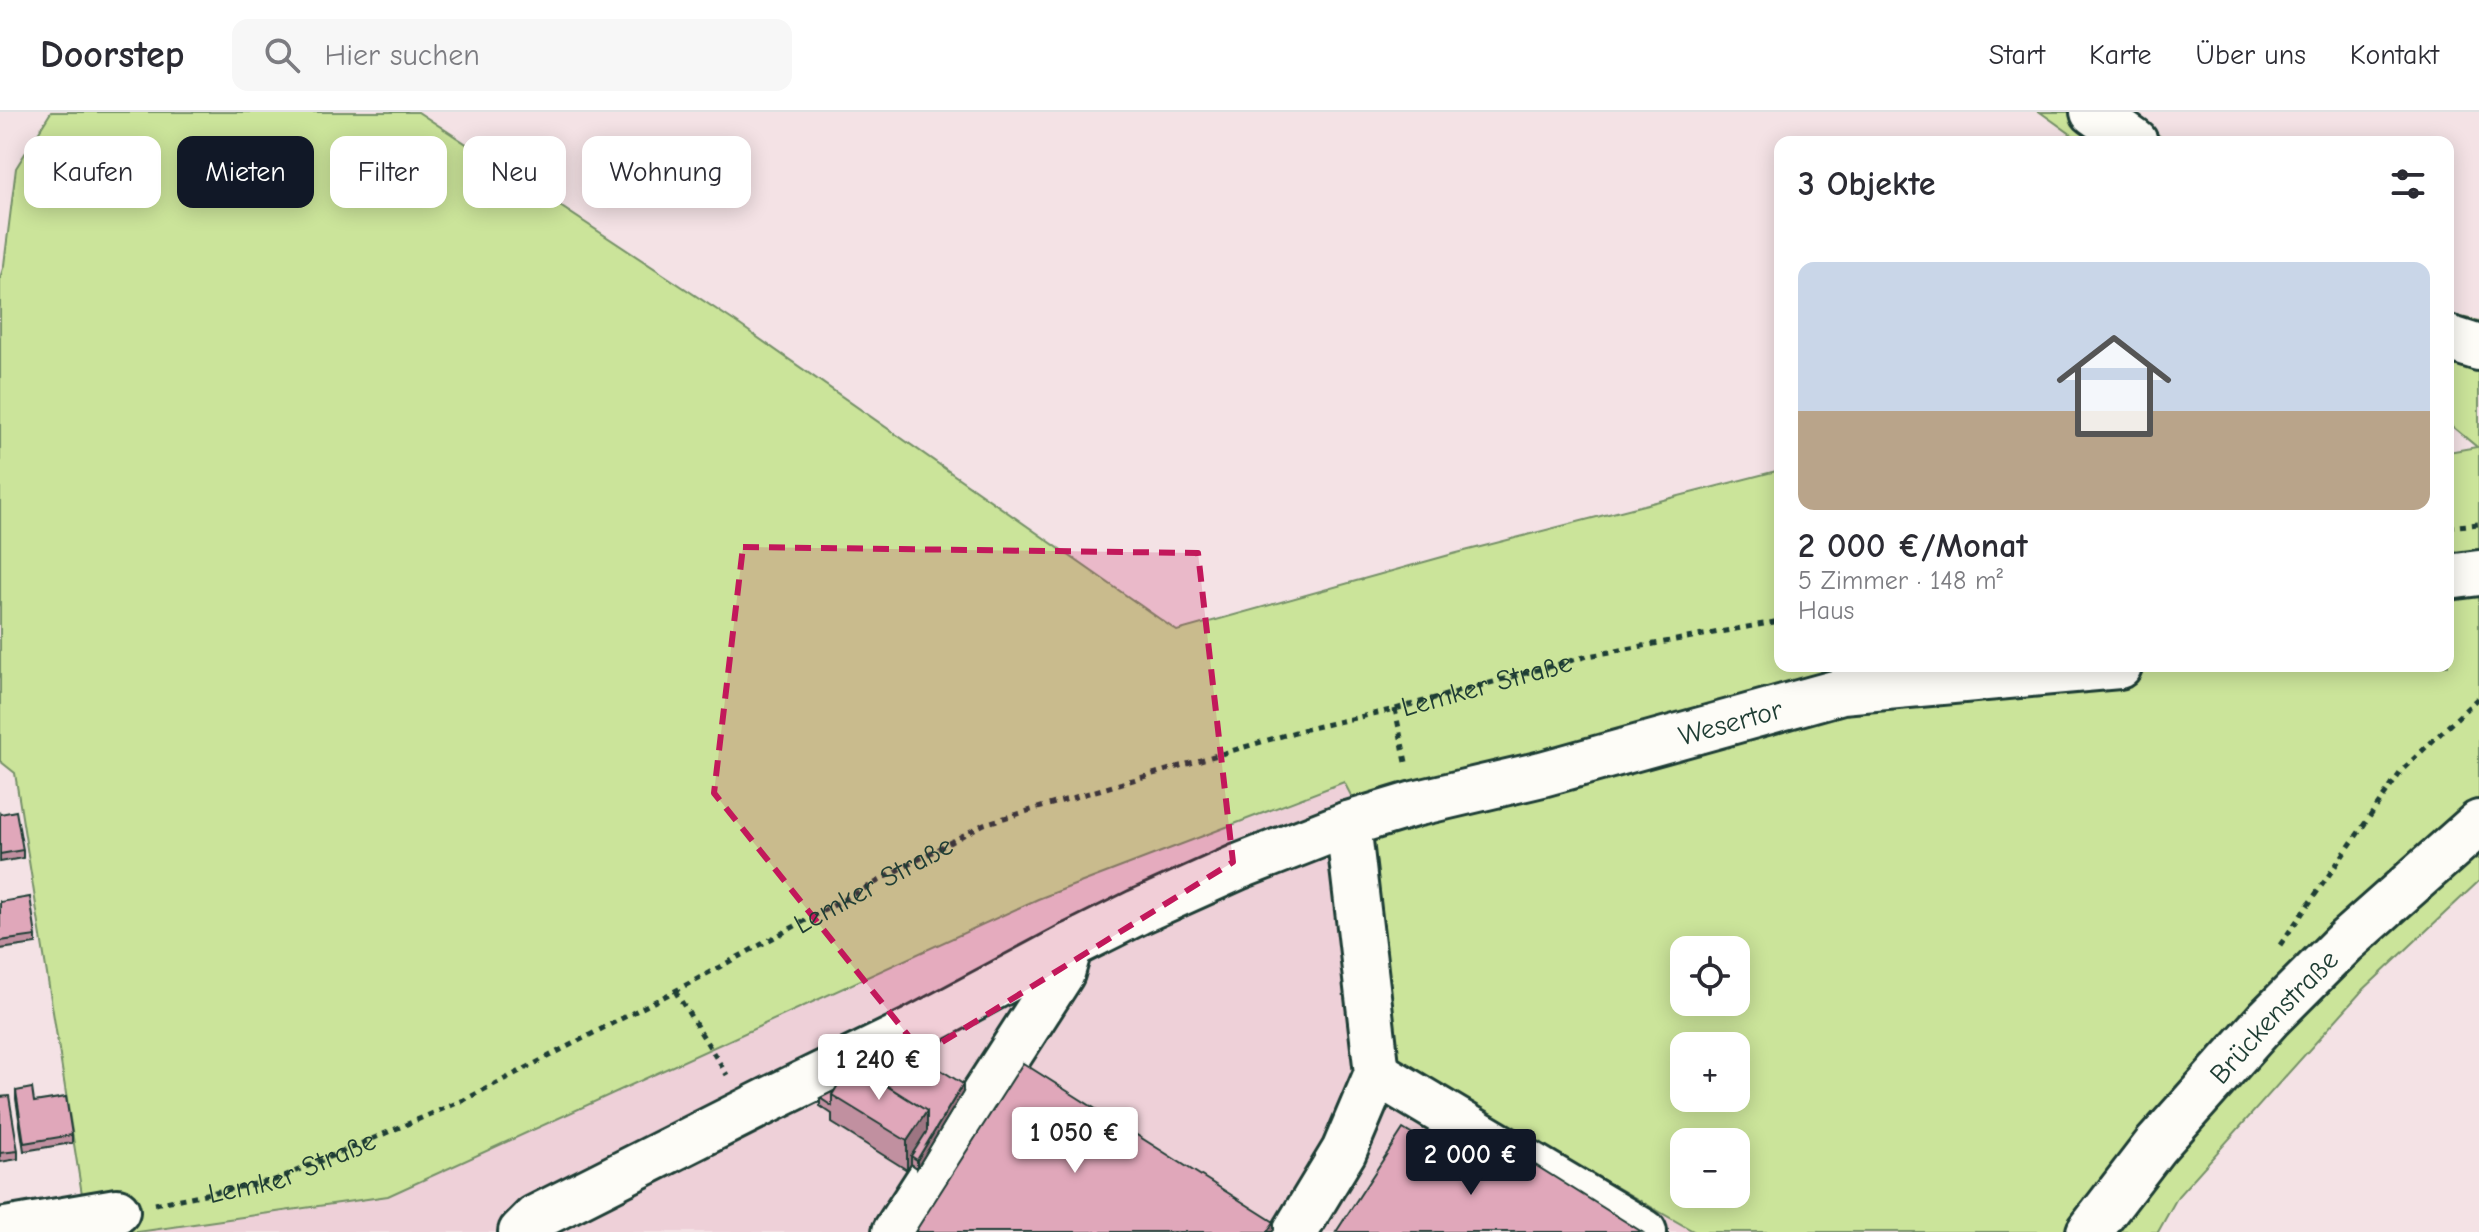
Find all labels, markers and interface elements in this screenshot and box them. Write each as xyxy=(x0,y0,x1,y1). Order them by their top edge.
search box xyxy=(232,19,792,91)
text: Doorstep xyxy=(40,33,184,77)
icon: search xyxy=(260,33,304,77)
text: Hier suchen xyxy=(324,38,480,73)
text: Start xyxy=(1989,39,2045,71)
text: Karte xyxy=(2089,39,2152,71)
text: Über uns xyxy=(2196,39,2306,71)
text: Kontakt xyxy=(2350,39,2439,71)
chip: Kaufen xyxy=(24,136,161,208)
chip: Mieten xyxy=(177,136,314,208)
chip: Filter xyxy=(330,136,447,208)
chip: Neu xyxy=(463,136,566,208)
chip: Wohnung xyxy=(582,136,751,208)
icon: filters xyxy=(2386,162,2430,206)
text: 3 Objekte xyxy=(1798,164,1936,204)
icon: home xyxy=(2042,314,2186,458)
text: 2 000 €/Monat xyxy=(1798,526,2028,566)
text: 5 Zimmer · 148 m² xyxy=(1798,566,2003,596)
text: Haus xyxy=(1798,596,1854,626)
street label: Lemker Straße xyxy=(1398,646,1575,724)
street label: Wesertor xyxy=(1675,693,1786,752)
street label: Lemker Straße xyxy=(789,829,958,941)
map controls xyxy=(1670,936,1750,1208)
button: locate xyxy=(1670,936,1750,1016)
street label: Brückenstraße xyxy=(2203,944,2345,1091)
button: + xyxy=(1670,1032,1750,1112)
pin: 1 240 € xyxy=(805,1034,953,1102)
text: 1 240 € xyxy=(836,1045,922,1075)
pin: 1 050 € xyxy=(1001,1107,1149,1175)
text: 1 050 € xyxy=(1030,1118,1120,1148)
street label: Lemker Straße xyxy=(205,1124,381,1210)
button: − xyxy=(1670,1128,1750,1208)
pin: 2 000 € xyxy=(1397,1129,1545,1197)
text: 2 000 € xyxy=(1424,1140,1518,1170)

